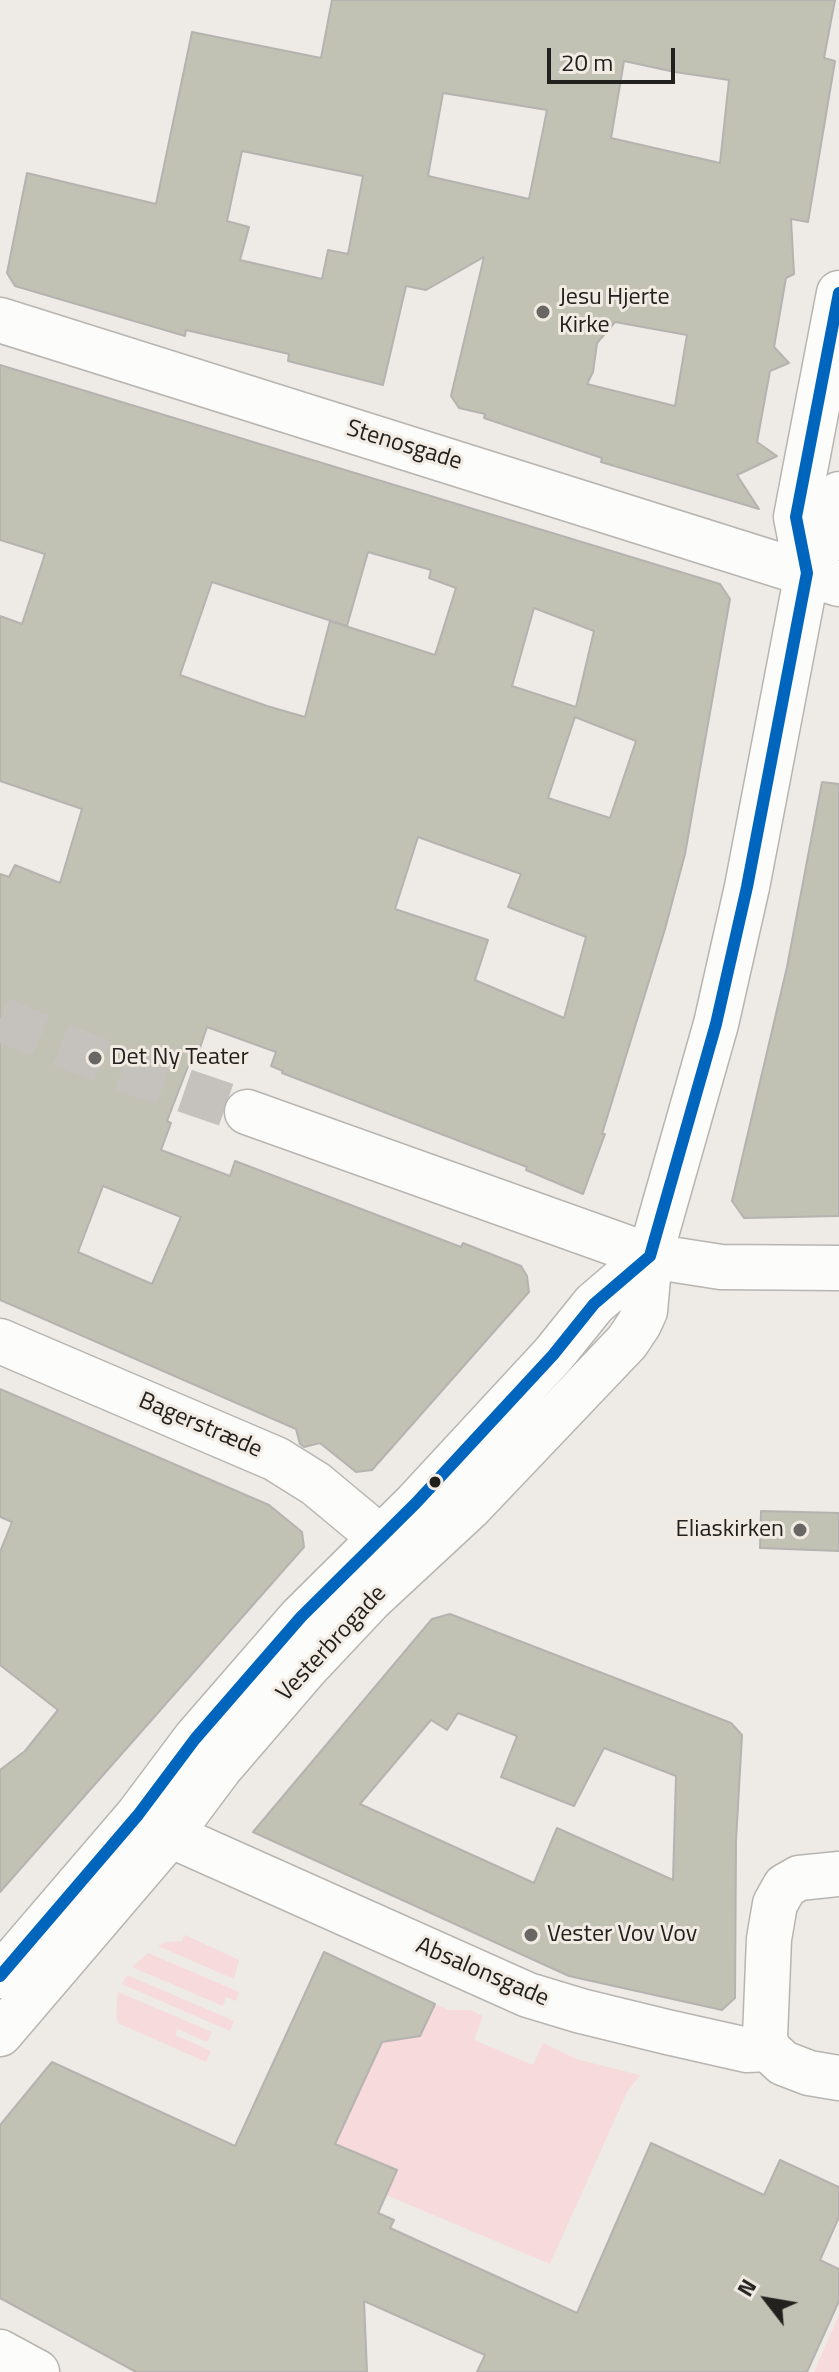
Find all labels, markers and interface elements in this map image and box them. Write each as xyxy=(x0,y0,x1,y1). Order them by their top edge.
scale bar xyxy=(551,32,679,82)
text: 20 m xyxy=(561,44,613,80)
place label: Jesu Hjerte Kirke xyxy=(559,284,670,340)
marker: Jesu Hjerte Kirke xyxy=(534,303,552,321)
street label: Stenosgade xyxy=(343,415,465,477)
place label: Det Ny Teater xyxy=(111,1044,249,1072)
marker: Det Ny Teater xyxy=(86,1049,104,1067)
street label: Bagerstræde xyxy=(134,1387,266,1465)
unlabelled marker xyxy=(427,1474,443,1490)
place label: Eliaskirken xyxy=(675,1516,784,1544)
marker: Eliaskirken xyxy=(791,1521,809,1539)
street label: Vesterbrogade xyxy=(271,1580,393,1708)
place label: Vester Vov Vov xyxy=(547,1921,697,1949)
marker: Vester Vov Vov xyxy=(522,1926,540,1944)
street label: Absalonsgade xyxy=(411,1932,553,2014)
north arrow xyxy=(727,2260,807,2340)
text: N xyxy=(728,2272,765,2303)

